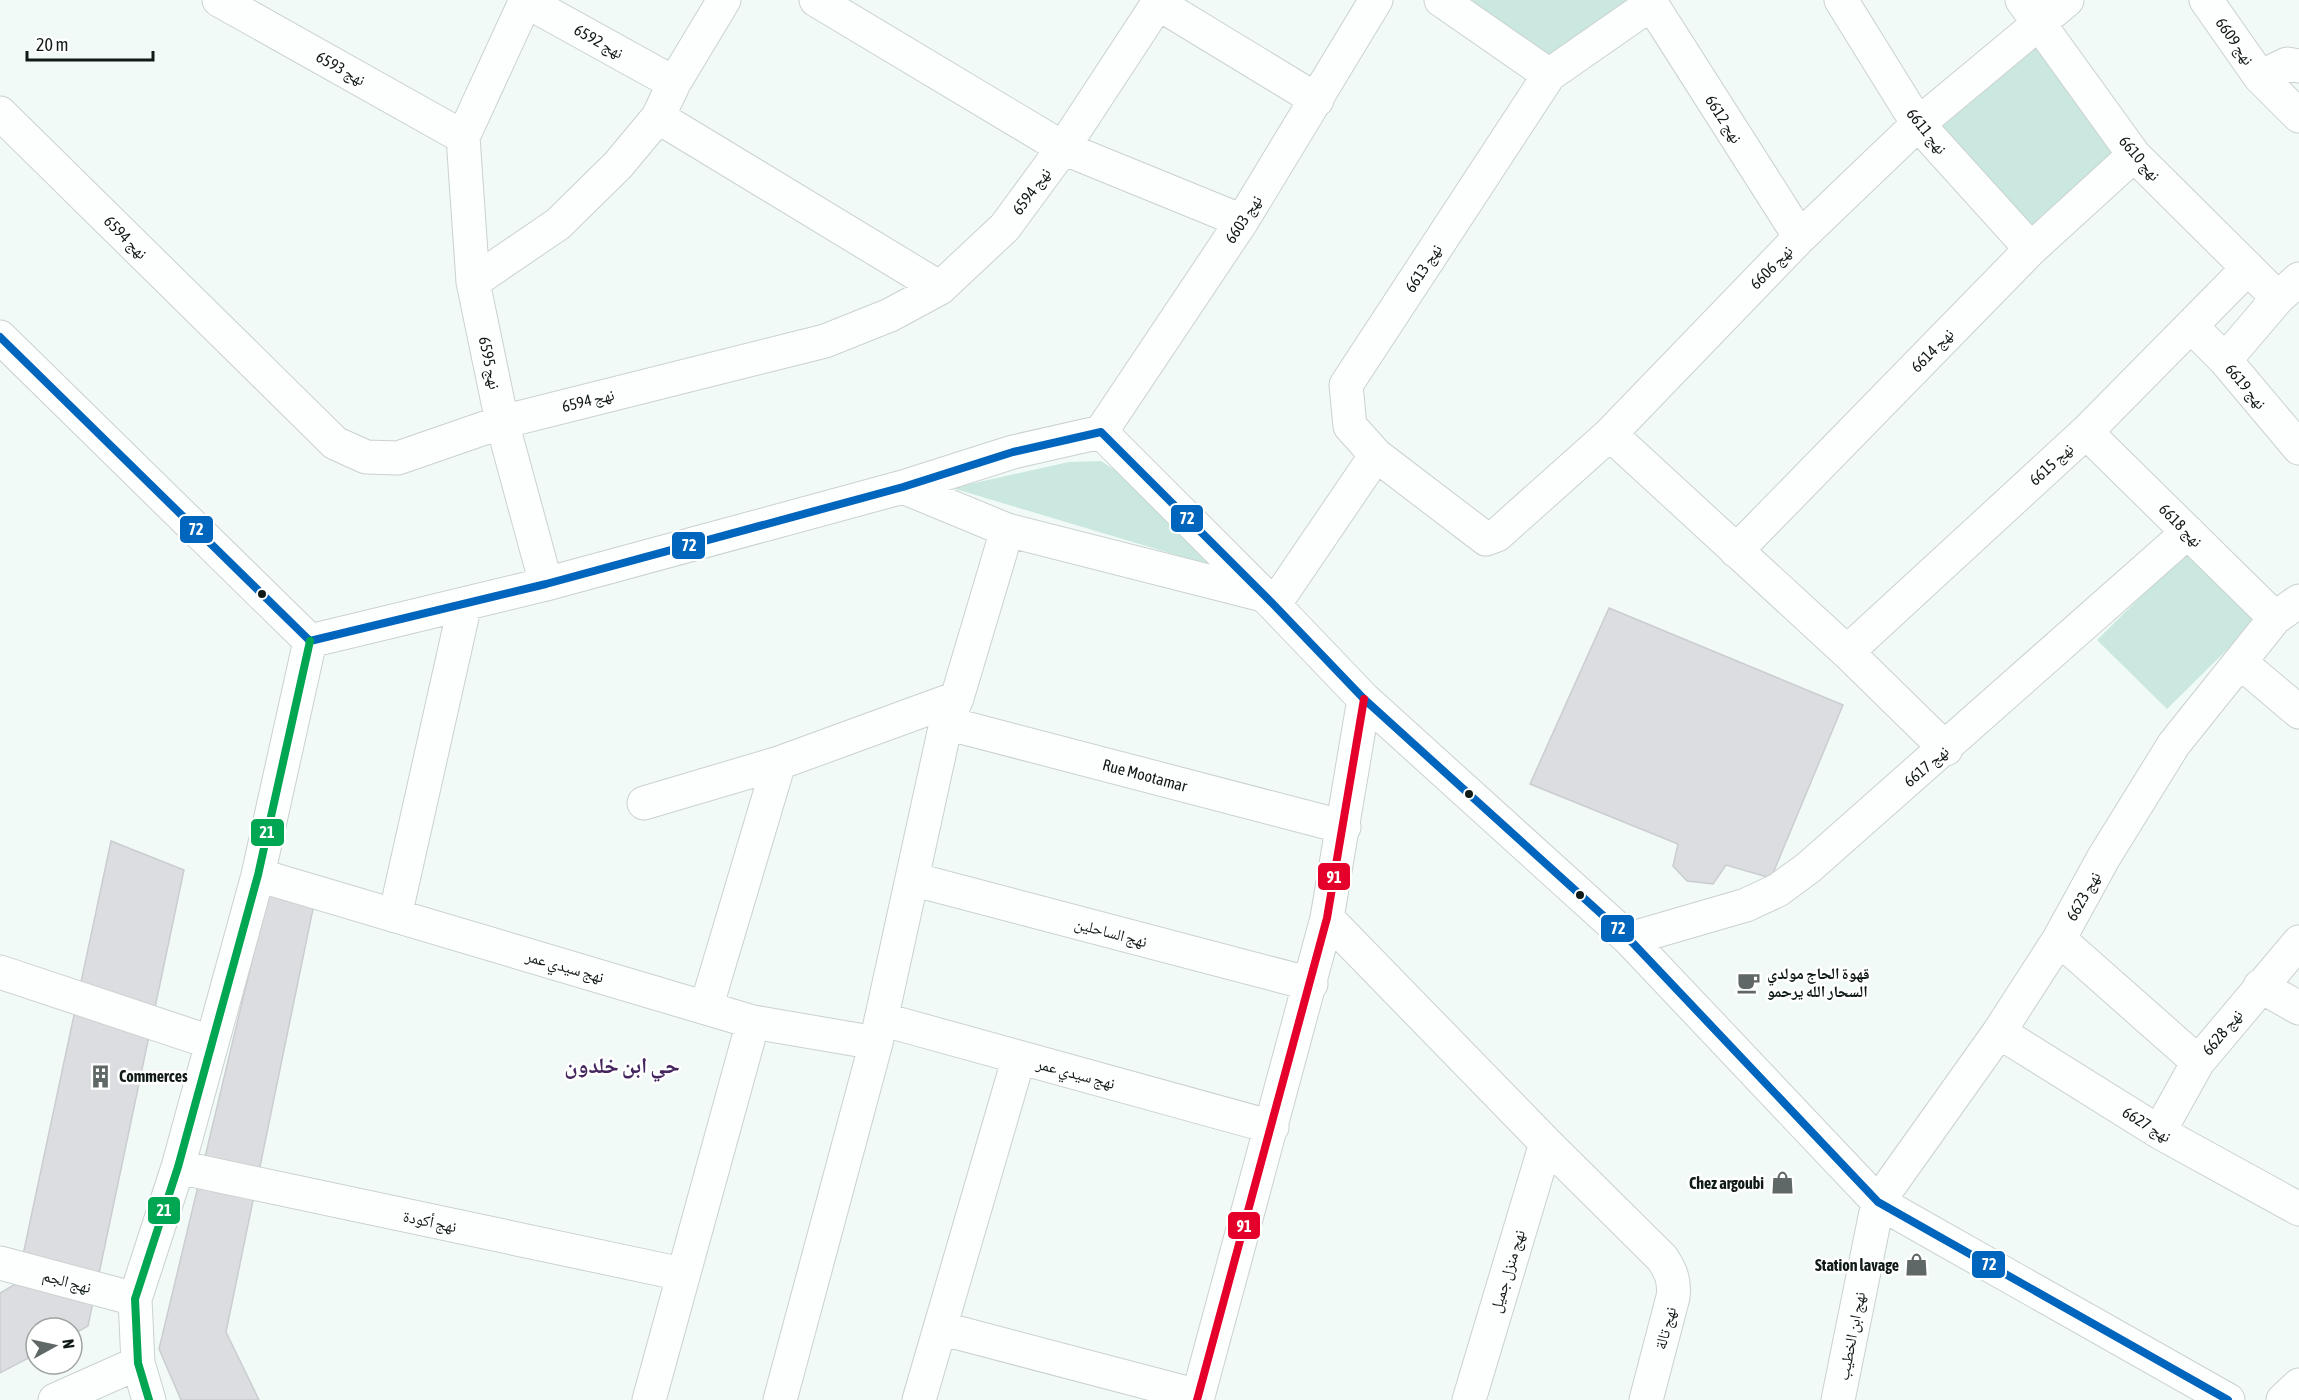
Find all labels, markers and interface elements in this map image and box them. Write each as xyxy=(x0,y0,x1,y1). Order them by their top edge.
street label: نهج 6609 xyxy=(2211,14,2258,69)
street label: نهج 6592 xyxy=(570,20,627,64)
scale bar xyxy=(27,24,153,62)
text: 20 m xyxy=(36,34,68,55)
street label: نهج 6593 xyxy=(312,47,369,91)
street label: نهج 6612 xyxy=(1700,92,1746,147)
street label: نهج 6611 xyxy=(1902,105,1951,159)
street label: نهج 6610 xyxy=(2114,132,2164,185)
street label: نهج 6594 xyxy=(1008,164,1056,219)
street label: نهج 6603 xyxy=(1221,192,1267,247)
street label: نهج 6594 xyxy=(99,212,151,264)
street label: نهج 6613 xyxy=(1401,241,1447,296)
street label: نهج 6606 xyxy=(1746,242,1797,294)
street label: نهج 6614 xyxy=(1907,325,1958,377)
street label: نهج 6595 xyxy=(474,335,504,391)
street label: نهج 6619 xyxy=(2220,360,2270,414)
street label: نهج 6594 xyxy=(560,385,617,417)
street label: نهج 6615 xyxy=(2025,439,2078,490)
street label: نهج 6618 xyxy=(2154,500,2206,552)
line badge: 72 xyxy=(1170,504,1204,533)
text: 72 xyxy=(1179,509,1195,527)
line badge: 72 xyxy=(179,515,214,544)
text: 72 xyxy=(188,520,204,538)
line badge: 72 xyxy=(671,531,706,560)
text: 72 xyxy=(681,536,697,554)
unlabelled marker xyxy=(256,588,268,600)
street label: نهج 6617 xyxy=(1900,742,1953,792)
street label: Rue Mootamar xyxy=(1101,755,1189,795)
unlabelled marker xyxy=(1463,788,1475,800)
line badge: 21 xyxy=(250,818,285,847)
text: 21 xyxy=(259,823,275,841)
line badge: 91 xyxy=(1317,862,1351,891)
text: 91 xyxy=(1326,868,1342,886)
street label: نهج 6623 xyxy=(2062,868,2106,925)
unlabelled marker xyxy=(1574,889,1586,901)
street label: نهج الساحلين xyxy=(1072,914,1149,952)
line badge: 72 xyxy=(1600,914,1635,943)
text: 72 xyxy=(1610,919,1626,937)
street label: نهج سيدي عمر xyxy=(522,946,606,990)
place label: قهوة الحاج مولدي السحار الله يرحمو xyxy=(1767,964,1870,1000)
cafe icon: قهوة الحاج مولدي السحار الله يرحمو xyxy=(1736,969,1762,995)
street label: نهج 6628 xyxy=(2198,1006,2247,1060)
district label: حي ابن خلدون xyxy=(564,1052,680,1082)
street label: نهج سيدي عمر xyxy=(1033,1054,1117,1096)
building icon: Commerces xyxy=(88,1063,114,1089)
place label: Commerces xyxy=(119,1067,188,1085)
street label: نهج 6627 xyxy=(2118,1103,2175,1147)
shop icon: Chez argoubi xyxy=(1769,1170,1795,1196)
place label: Chez argoubi xyxy=(1689,1174,1764,1192)
line badge: 21 xyxy=(147,1196,181,1225)
text: 21 xyxy=(156,1201,172,1219)
street label: نهج أكودة xyxy=(401,1207,458,1237)
line badge: 91 xyxy=(1227,1211,1261,1240)
text: 91 xyxy=(1236,1217,1252,1235)
street label: نهج منزل جميل xyxy=(1486,1227,1530,1315)
line badge: 72 xyxy=(1971,1250,2006,1279)
shop icon: Station lavage xyxy=(1904,1252,1930,1278)
text: 72 xyxy=(1981,1255,1997,1273)
place label: Station lavage xyxy=(1815,1256,1899,1274)
street label: نهج الجم xyxy=(40,1266,93,1298)
street label: نهج ابن الخطيب xyxy=(1834,1290,1870,1382)
street label: نهج تالة xyxy=(1651,1305,1681,1352)
north arrow xyxy=(24,1316,84,1376)
text: N xyxy=(59,1338,78,1350)

